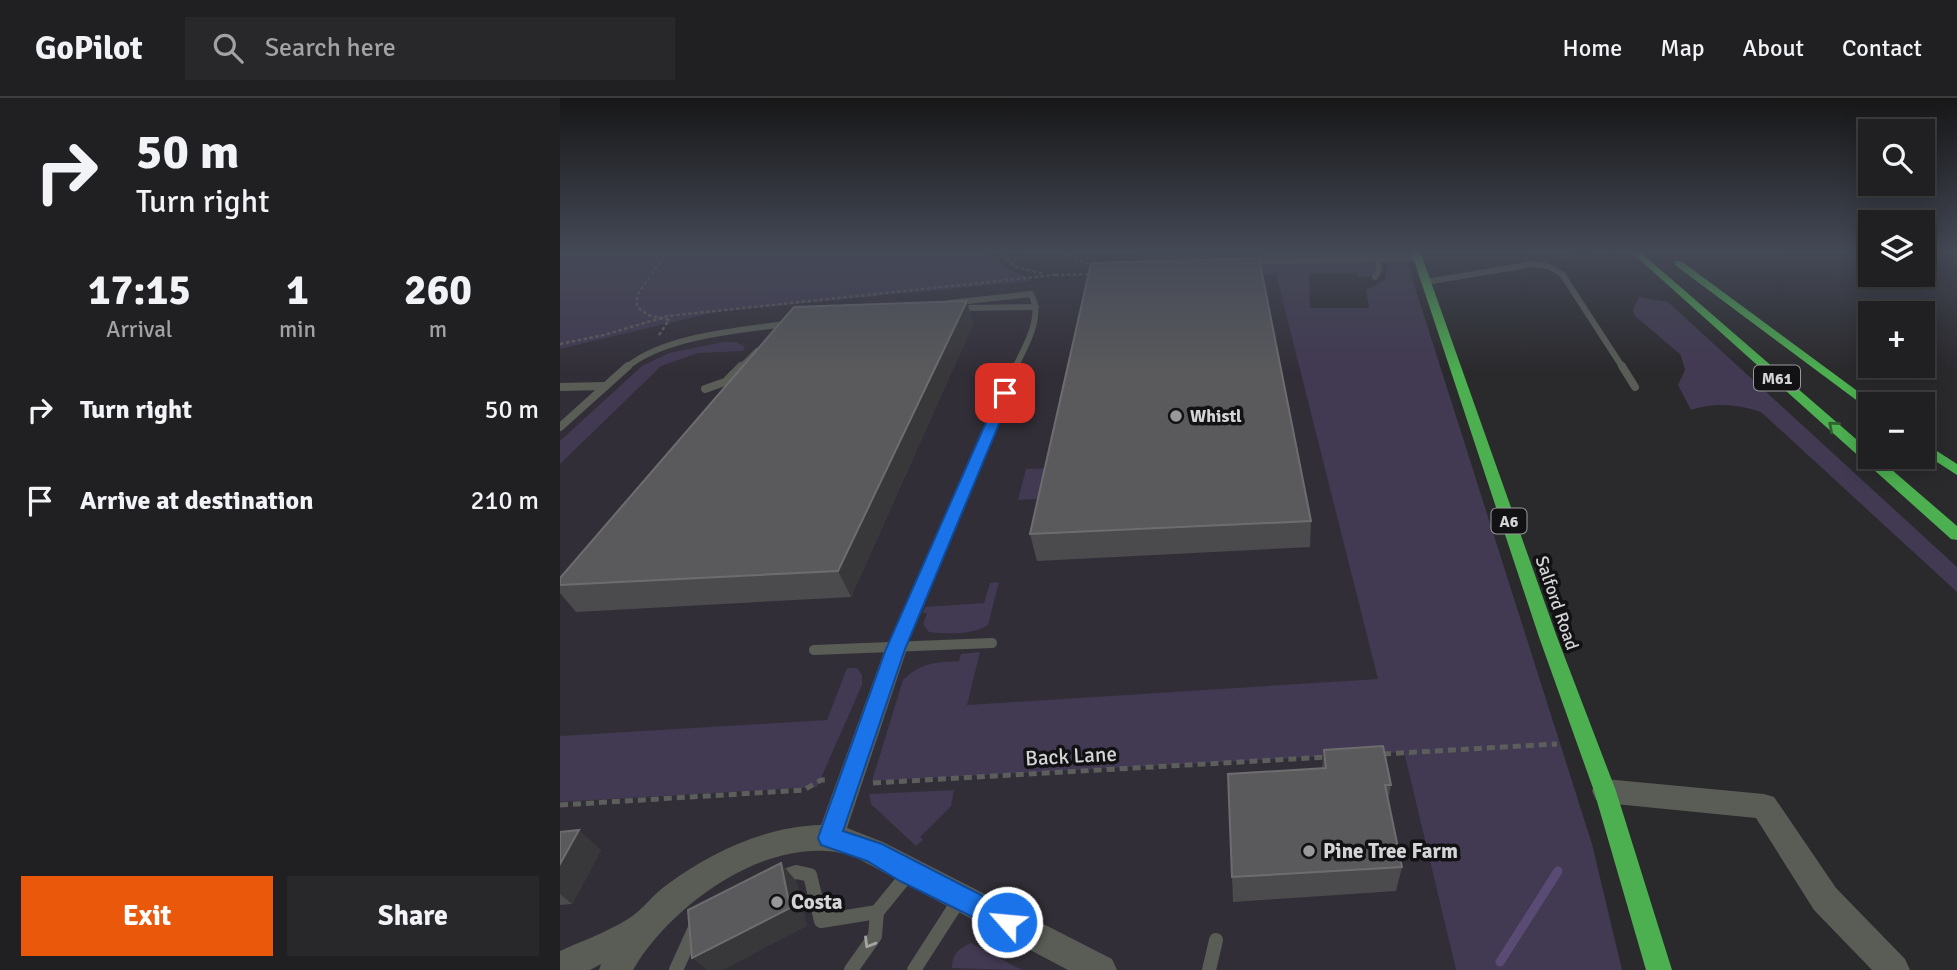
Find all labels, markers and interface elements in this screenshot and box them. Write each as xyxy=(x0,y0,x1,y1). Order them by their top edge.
search box xyxy=(185,17,675,80)
text: GoPilot xyxy=(35,28,143,69)
icon: search xyxy=(209,29,247,67)
text: Search here xyxy=(265,32,396,64)
text: Home xyxy=(1562,33,1622,63)
text: Map xyxy=(1660,33,1705,63)
text: About xyxy=(1743,33,1804,63)
text: Contact xyxy=(1842,33,1922,63)
map controls xyxy=(1858,119,1935,469)
button: search xyxy=(1858,119,1935,196)
text: 50 m xyxy=(136,122,239,182)
icon: right xyxy=(21,126,112,217)
text: Turn right xyxy=(136,182,269,221)
button: layers xyxy=(1858,210,1935,287)
text: 17:15 xyxy=(88,265,191,316)
text: 1 xyxy=(286,265,309,316)
text: 260 xyxy=(404,265,472,316)
button: + xyxy=(1858,301,1935,378)
text: Arrival xyxy=(106,315,173,344)
text: min xyxy=(279,315,316,344)
text: m xyxy=(429,315,447,344)
pin xyxy=(975,363,1035,423)
road number: M61 xyxy=(1754,366,1800,390)
icon: arrive xyxy=(986,374,1024,412)
icon: right xyxy=(21,391,59,429)
button: − xyxy=(1858,392,1935,469)
text: Turn right xyxy=(80,394,192,426)
text: 50 m xyxy=(484,394,539,426)
place label: Whistl xyxy=(1190,405,1242,427)
marker: Whistl xyxy=(1168,408,1184,424)
one-way arrow xyxy=(1828,421,1841,434)
icon: arrive xyxy=(21,482,59,520)
text: Arrive at destination xyxy=(80,485,313,517)
text: 210 m xyxy=(470,485,539,517)
road number: A6 xyxy=(1492,508,1527,534)
street label: Salford Road xyxy=(1531,553,1583,653)
street label: Back Lane xyxy=(1025,741,1117,771)
place label: Pine Tree Farm xyxy=(1323,838,1458,864)
marker: Pine Tree Farm xyxy=(1301,843,1317,859)
button: Exit xyxy=(21,876,273,956)
button: Share xyxy=(287,876,539,956)
position arrow xyxy=(970,885,1044,959)
place label: Costa xyxy=(791,889,843,915)
marker: Costa xyxy=(769,894,785,910)
one-way arrow xyxy=(864,935,877,948)

